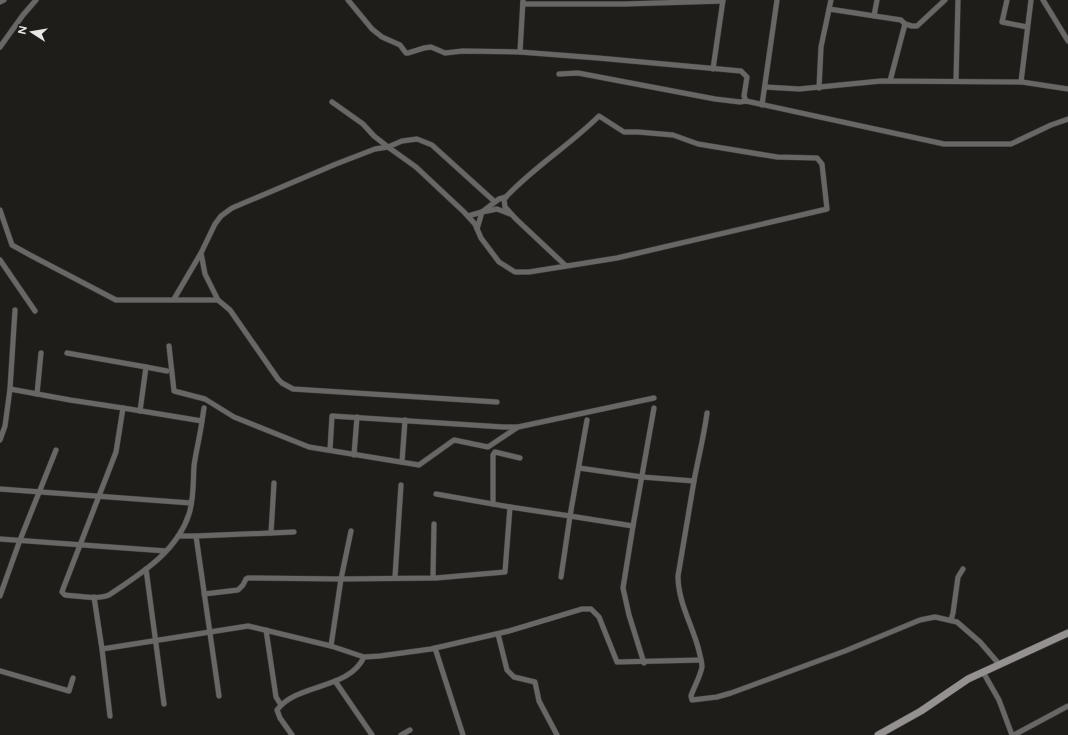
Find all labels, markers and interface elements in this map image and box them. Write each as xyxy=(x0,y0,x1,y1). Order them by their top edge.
north arrow xyxy=(12,12,52,52)
text: N xyxy=(15,25,30,36)

